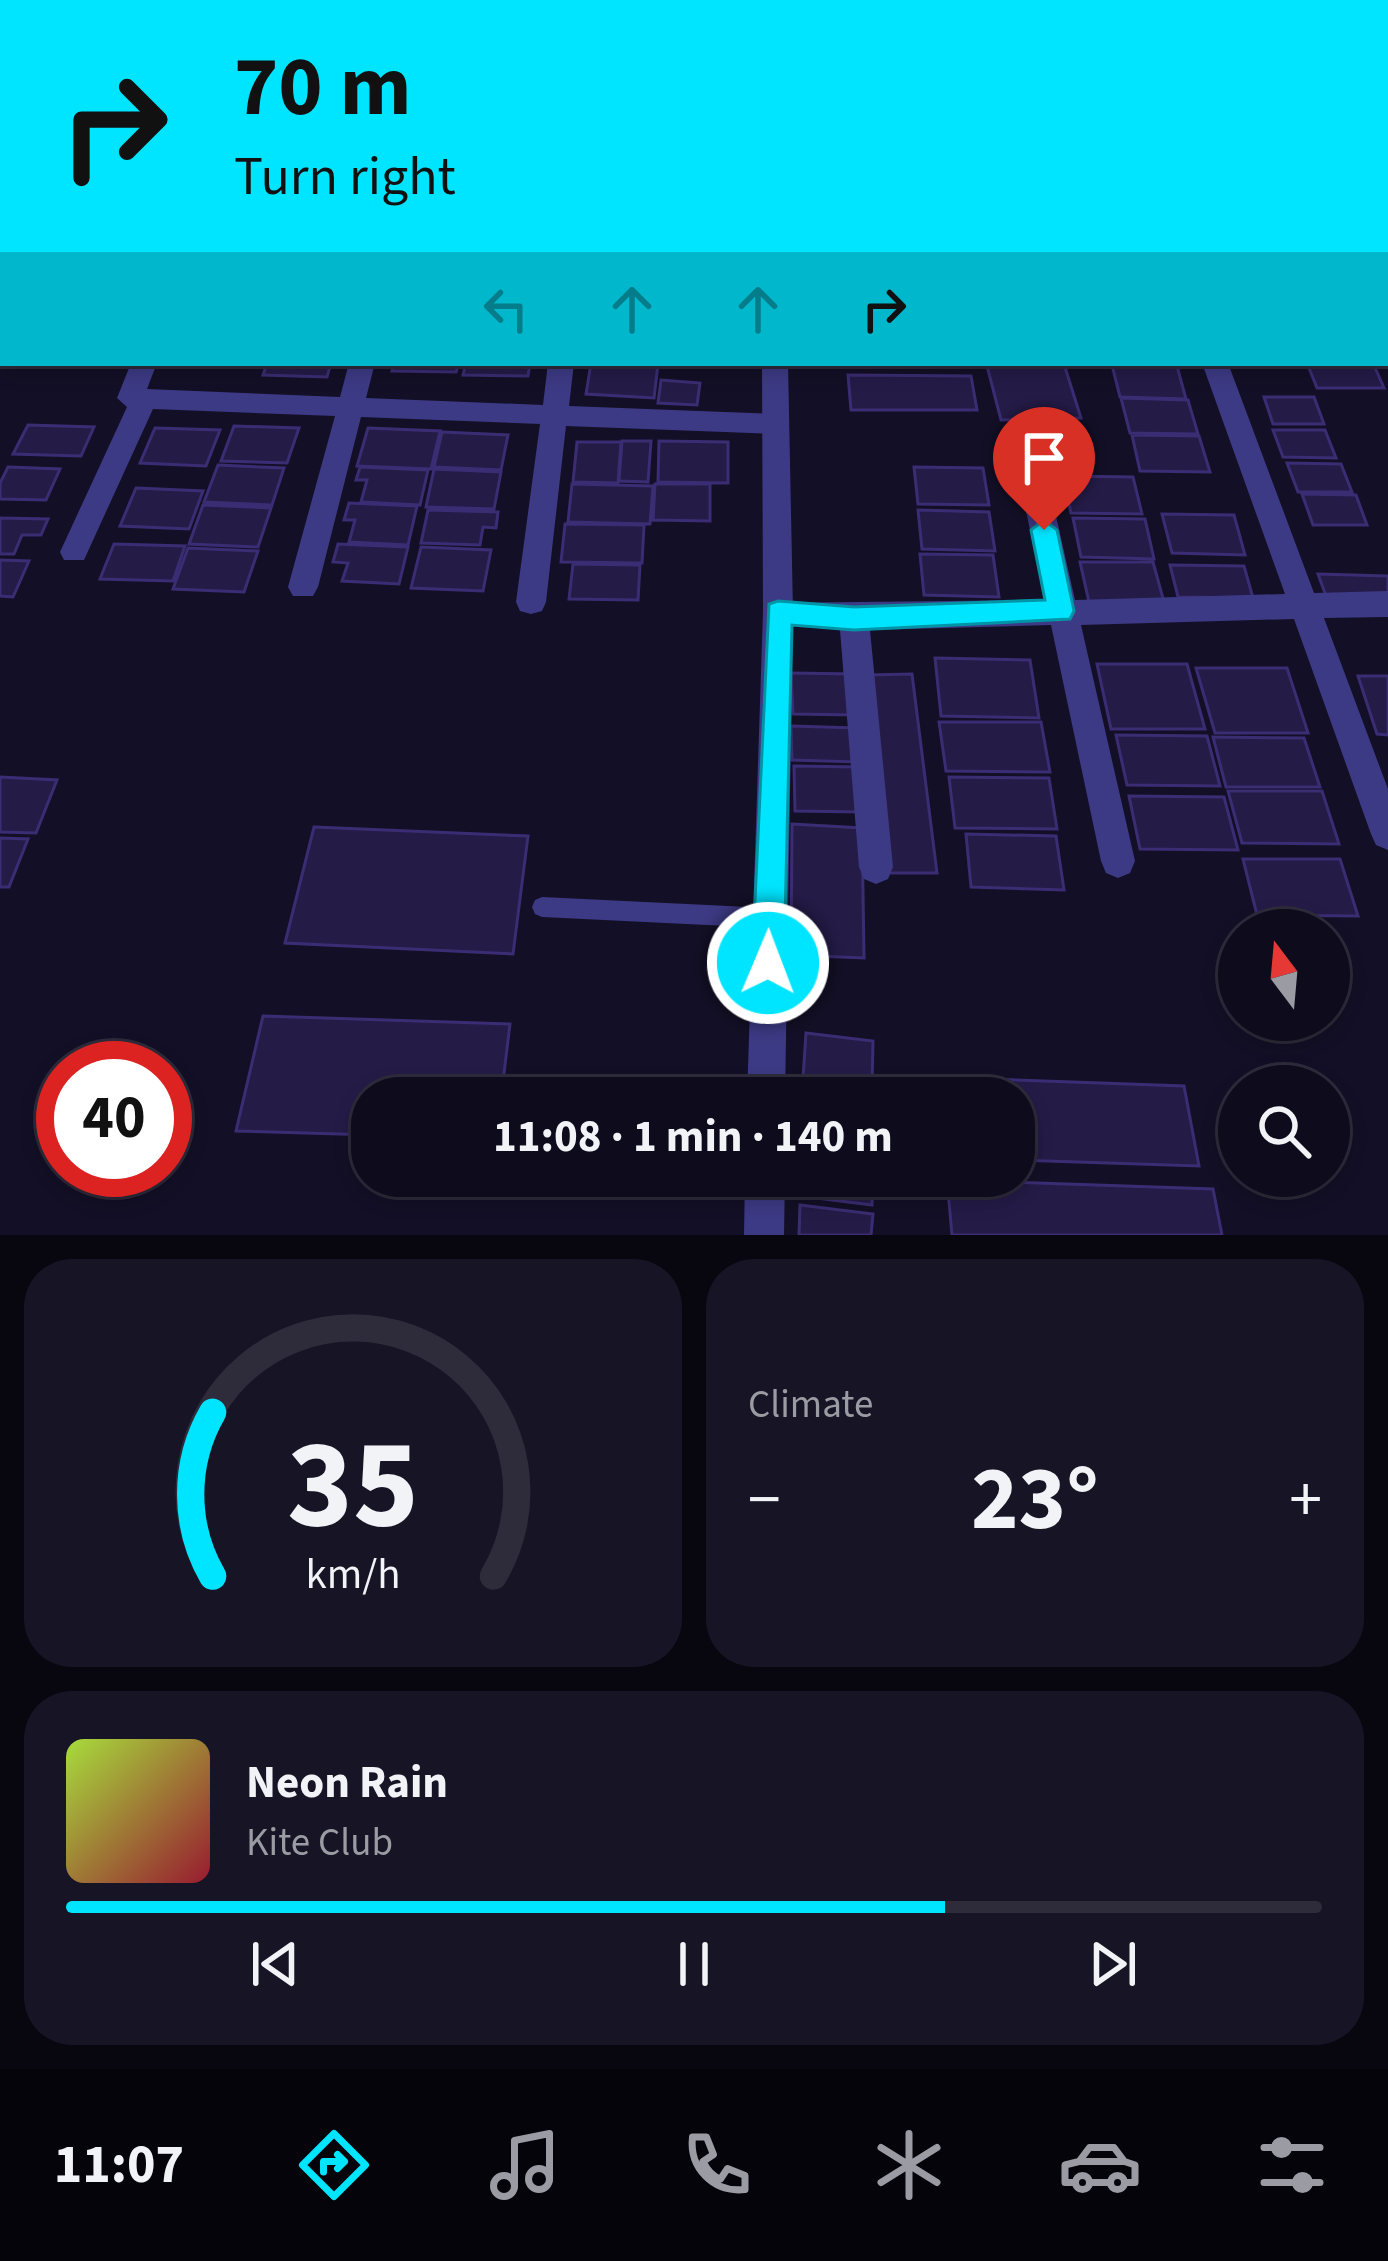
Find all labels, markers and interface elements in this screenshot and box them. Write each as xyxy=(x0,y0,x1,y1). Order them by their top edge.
text: 70 m xyxy=(234,28,412,148)
icon: right xyxy=(36,48,192,204)
text: Turn right xyxy=(234,139,456,216)
icon: left xyxy=(473,276,539,342)
icon: ahead xyxy=(599,276,665,342)
icon: ahead xyxy=(725,276,791,342)
icon: right xyxy=(851,276,917,342)
pin xyxy=(993,407,1095,530)
icon: arrive xyxy=(1011,425,1077,491)
position arrow xyxy=(705,900,831,1026)
north arrow xyxy=(1218,909,1350,1041)
map controls xyxy=(1218,909,1350,1197)
speed limit sign: 40 xyxy=(36,1041,192,1197)
button: search xyxy=(1218,1065,1350,1197)
text: 11:08 · 1 min · 140 m xyxy=(493,1105,893,1169)
text: Climate xyxy=(748,1377,873,1433)
text: 35 xyxy=(287,1397,419,1575)
text: 23° xyxy=(971,1436,1099,1564)
text: − xyxy=(748,1453,781,1547)
text: + xyxy=(1289,1453,1322,1547)
text: km/h xyxy=(305,1544,401,1605)
text: Neon Rain xyxy=(246,1751,448,1815)
text: Kite Club xyxy=(246,1815,393,1871)
icon: previous xyxy=(242,1931,308,1997)
icon: pause xyxy=(661,1931,727,1997)
icon: next xyxy=(1080,1931,1146,1997)
icon: directions xyxy=(292,2123,376,2207)
icon: music xyxy=(483,2123,567,2207)
icon: phone xyxy=(675,2123,759,2207)
icon: climate xyxy=(867,2123,951,2207)
icon: car xyxy=(1058,2123,1142,2207)
icon: filters xyxy=(1250,2123,1334,2207)
text: 11:07 xyxy=(54,2127,184,2204)

